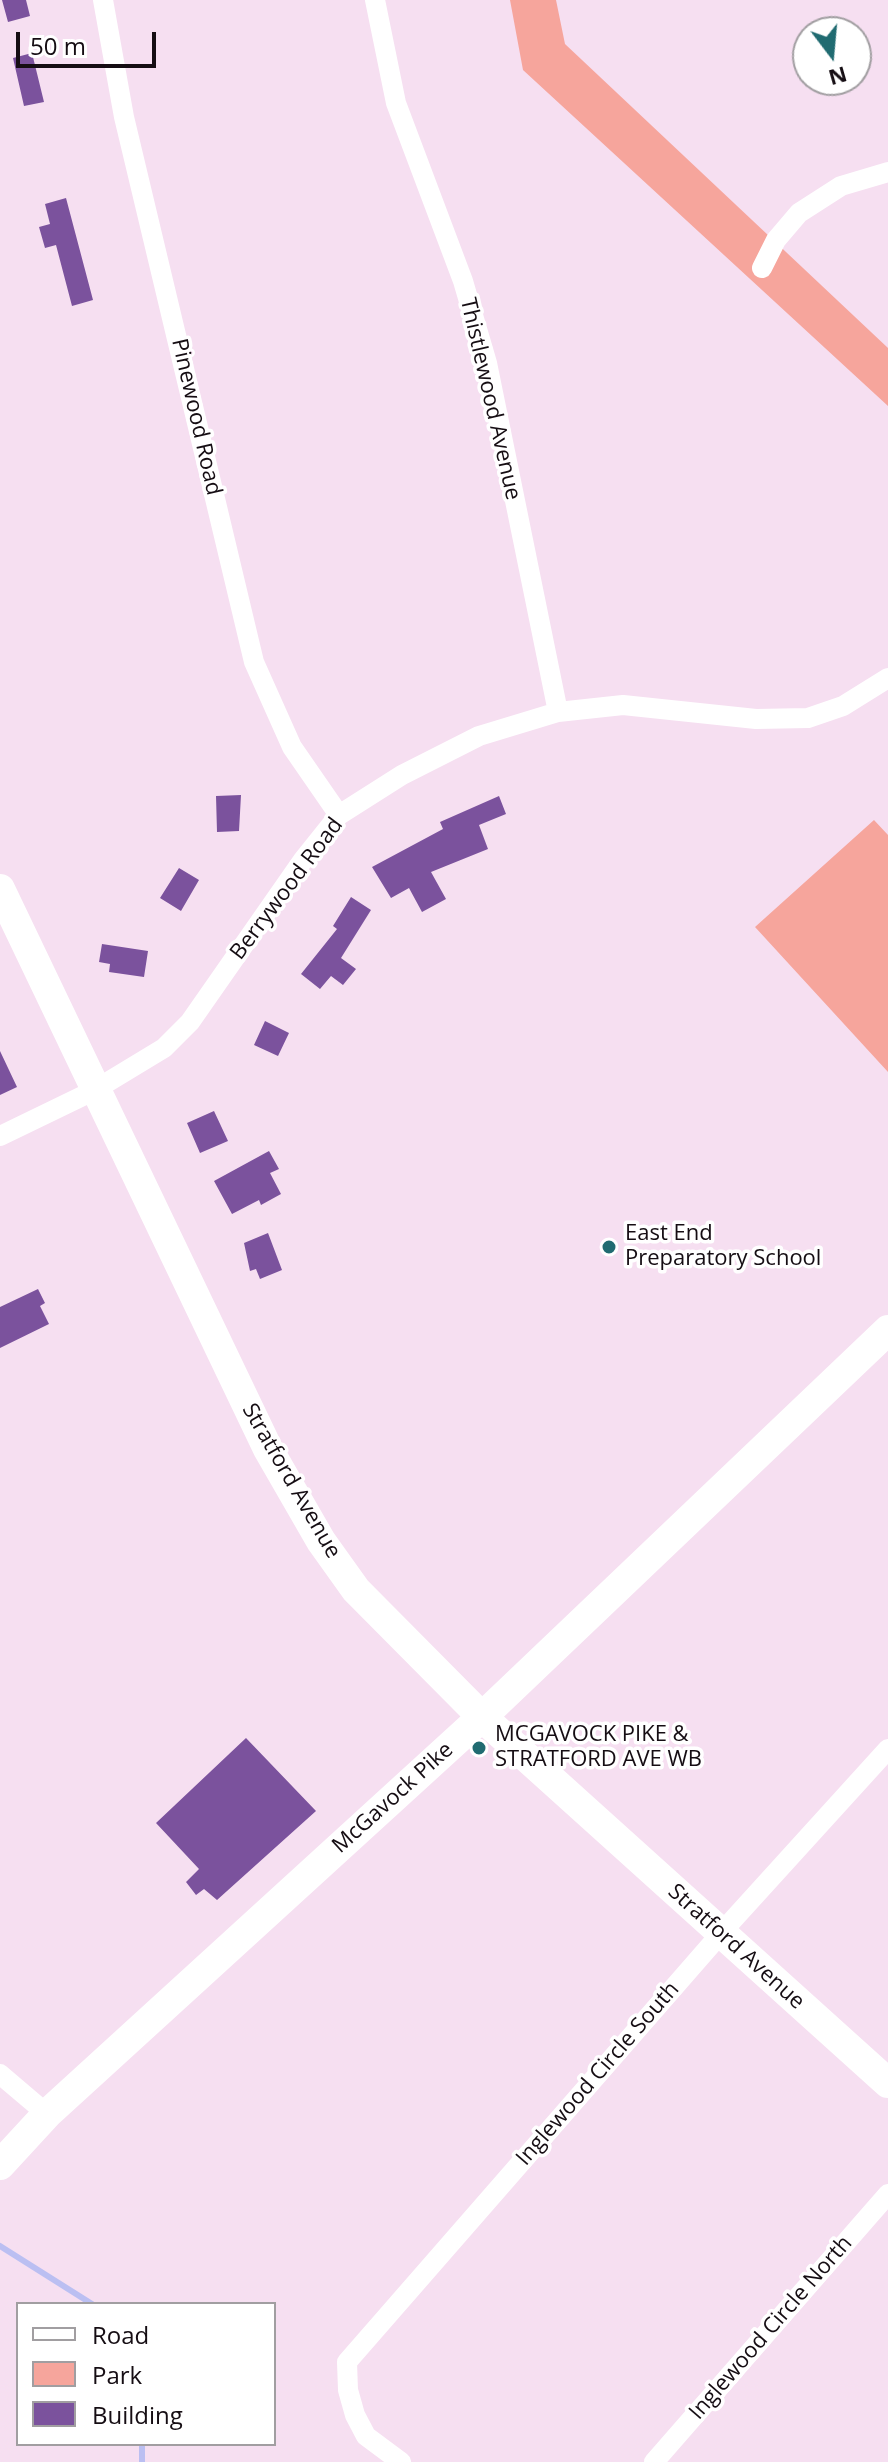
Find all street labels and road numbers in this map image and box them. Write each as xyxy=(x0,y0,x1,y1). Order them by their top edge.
street label: Thistlewood Avenue xyxy=(454,295,526,503)
street label: Pinewood Road xyxy=(165,336,227,498)
street label: Berrywood Road xyxy=(225,813,349,965)
street label: Stratford Avenue xyxy=(236,1399,346,1563)
street label: McGavock Pike xyxy=(327,1737,459,1859)
street label: Stratford Avenue xyxy=(662,1879,810,2015)
street label: Inglewood Circle South xyxy=(511,1977,685,2171)
street label: Inglewood Circle North xyxy=(684,2231,858,2425)

